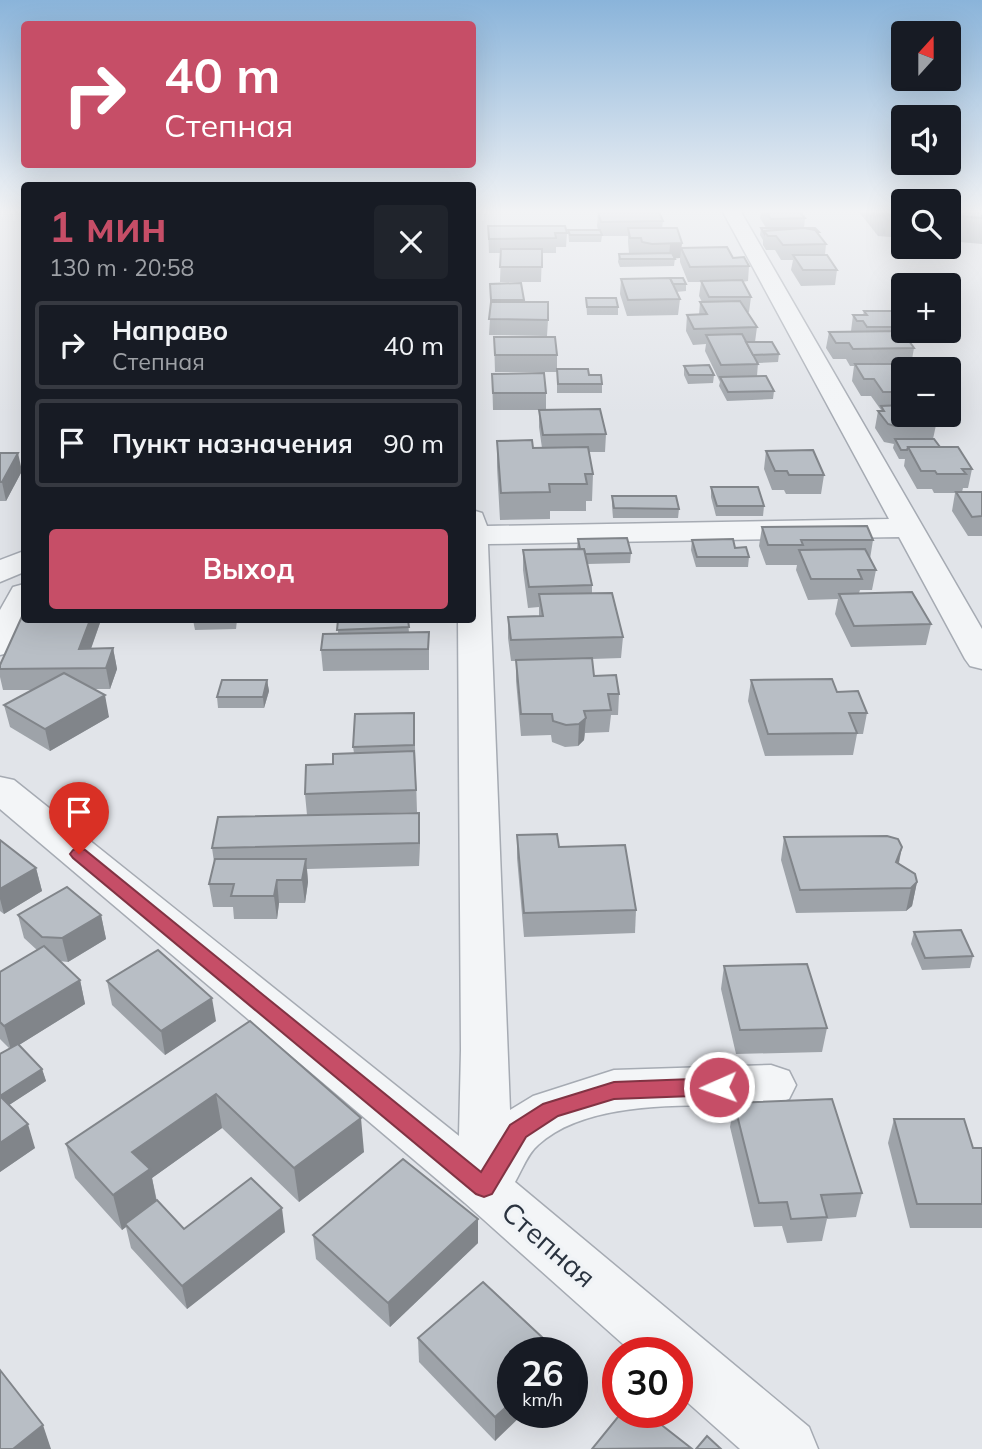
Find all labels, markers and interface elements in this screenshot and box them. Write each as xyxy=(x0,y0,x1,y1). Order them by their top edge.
north arrow xyxy=(891,21,961,91)
map controls xyxy=(891,21,961,427)
text: 40 m xyxy=(164,44,280,105)
icon: right xyxy=(49,49,140,140)
text: Степная xyxy=(164,105,293,145)
button: sound xyxy=(891,105,961,175)
button: search xyxy=(891,189,961,259)
text: 1 мин xyxy=(49,200,167,253)
button: close xyxy=(374,205,448,279)
text: 130 m · 20:58 xyxy=(49,253,194,282)
button: + xyxy=(891,273,961,343)
text: Направо xyxy=(112,314,228,347)
icon: right xyxy=(53,326,91,364)
text: 40 m xyxy=(383,329,444,362)
text: Степная xyxy=(112,347,205,376)
button: − xyxy=(891,357,961,427)
icon: arrive xyxy=(53,424,91,462)
text: Пункт назначения xyxy=(112,427,353,460)
text: 90 m xyxy=(383,427,444,460)
button: Выход xyxy=(49,529,448,609)
pin xyxy=(49,782,109,854)
icon: arrive xyxy=(60,793,98,831)
position arrow xyxy=(682,1050,756,1124)
street label: Степная xyxy=(495,1194,603,1294)
speed limit sign: 30 xyxy=(602,1337,693,1428)
text: 26 xyxy=(521,1351,564,1395)
text: km/h xyxy=(522,1388,563,1411)

